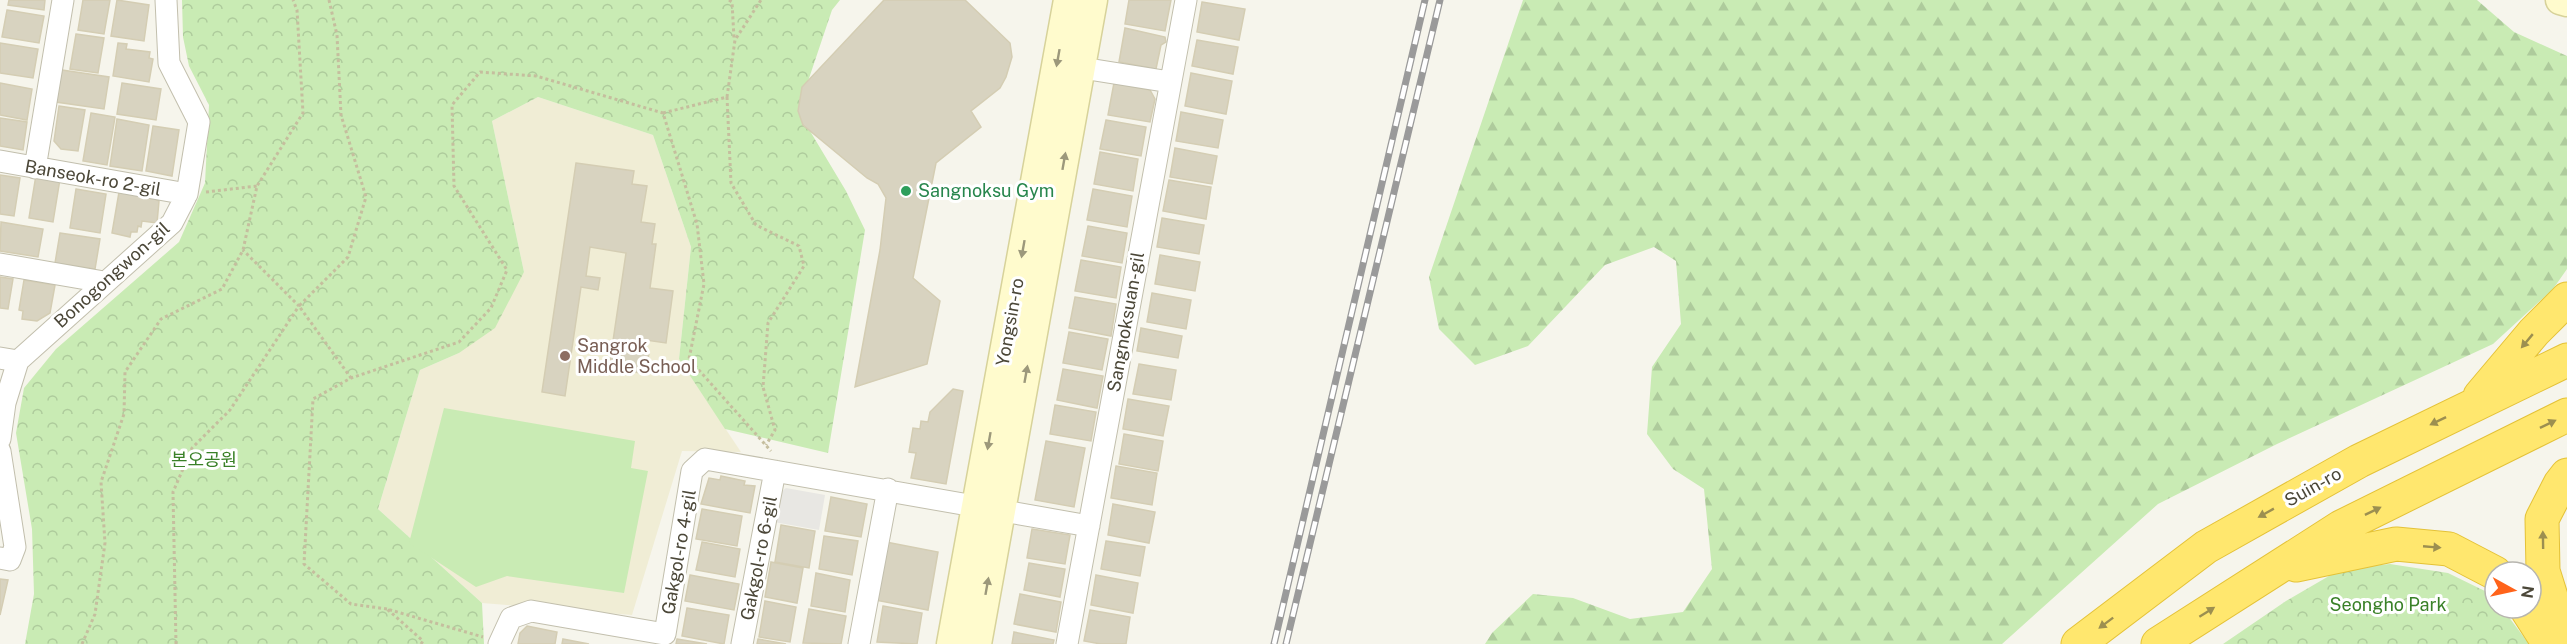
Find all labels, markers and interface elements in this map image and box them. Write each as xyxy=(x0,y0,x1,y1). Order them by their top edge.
one-way arrow xyxy=(1053,48,1062,67)
one-way arrow xyxy=(1060,152,1069,171)
street label: Banseok-ro 2-gil xyxy=(23,155,163,200)
place label: Sangnoksu Gym xyxy=(918,180,1054,201)
marker: Sangnoksu Gym xyxy=(899,184,913,198)
street label: Bonogongwon-gil xyxy=(50,217,174,332)
one-way arrow xyxy=(1018,240,1027,259)
street label: Sangnoksuan-gil xyxy=(1103,250,1148,394)
street label: Yongsin-ro xyxy=(991,276,1028,368)
one-way arrow xyxy=(2520,333,2533,349)
place label: Sangrok Middle School xyxy=(577,335,696,377)
marker: Sangrok Middle School xyxy=(558,349,572,363)
one-way arrow xyxy=(1022,364,1031,383)
one-way arrow xyxy=(2430,417,2447,426)
one-way arrow xyxy=(2539,420,2557,430)
one-way arrow xyxy=(984,432,993,451)
park label: 본오공원 xyxy=(171,449,237,470)
street label: Suin-ro xyxy=(2281,462,2345,511)
street label: Gakgol-ro 4-gil xyxy=(657,488,700,616)
street label: Gakgol-ro 6-gil xyxy=(736,494,781,622)
one-way arrow xyxy=(2365,507,2382,516)
one-way arrow xyxy=(2258,508,2275,518)
one-way arrow xyxy=(2538,530,2547,549)
one-way arrow xyxy=(2422,542,2441,552)
north arrow xyxy=(2483,560,2543,620)
one-way arrow xyxy=(983,577,992,596)
text: N xyxy=(2517,584,2538,600)
park label: Seongho Park xyxy=(2329,594,2447,615)
one-way arrow xyxy=(2199,607,2215,618)
one-way arrow xyxy=(2098,616,2113,628)

